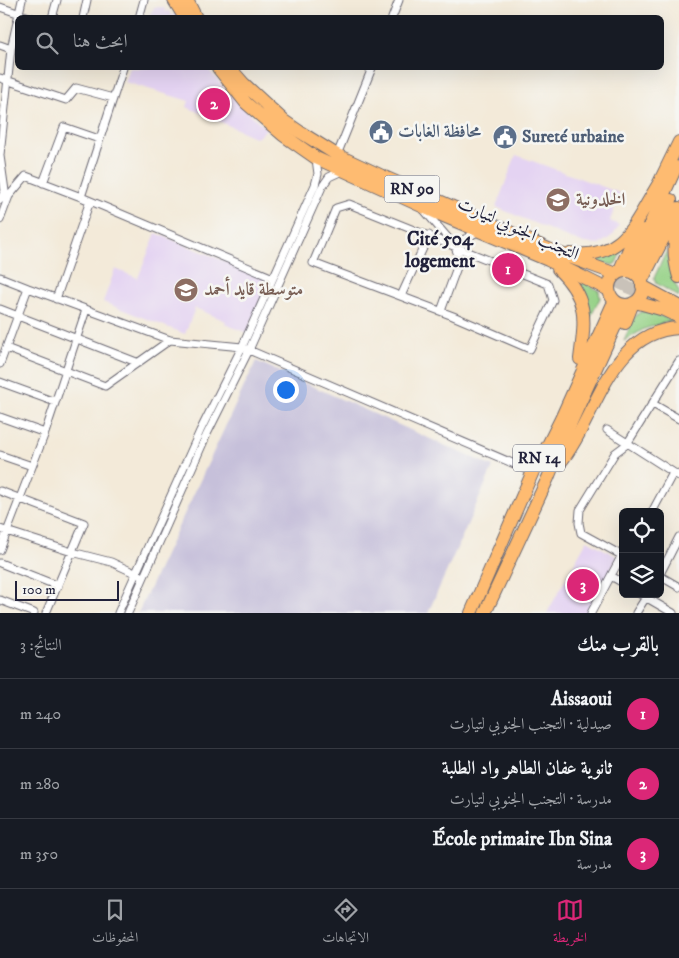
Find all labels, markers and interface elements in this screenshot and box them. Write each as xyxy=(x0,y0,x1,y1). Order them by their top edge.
search box xyxy=(15,15,664,70)
icon: search xyxy=(33,29,61,57)
text: ابحث هنا xyxy=(73,30,128,53)
pin: 2 xyxy=(198,85,230,123)
public building icon: محافظة الغابات xyxy=(368,119,394,145)
place label: محافظة الغابات xyxy=(398,121,482,143)
public building icon: Sureté urbaine xyxy=(492,124,518,150)
place label: Sureté urbaine xyxy=(522,126,625,148)
road number: RN 90 xyxy=(384,175,440,202)
school or university icon: الخلدونية xyxy=(545,187,571,213)
place label: الخلدونية xyxy=(576,189,625,211)
street label: التجنب الجنوبي لتيارت xyxy=(453,192,582,268)
district label: Cité 504 logement xyxy=(404,228,476,273)
pin: 1 xyxy=(492,250,524,288)
place label: متوسطة قايد أحمد xyxy=(204,276,303,301)
school or university icon: متوسطة قايد أحمد xyxy=(173,277,199,303)
your location xyxy=(273,377,299,403)
road number: RN 14 xyxy=(513,444,565,472)
map controls xyxy=(619,508,664,598)
button: locate xyxy=(619,508,664,553)
button: layers xyxy=(619,553,664,598)
pin: 3 xyxy=(567,566,599,604)
scale bar xyxy=(15,578,119,601)
text: 100 m xyxy=(22,581,56,599)
text: بالقرب منك xyxy=(577,632,659,658)
text: النتائج: 3 xyxy=(20,635,62,655)
text: Aissaoui xyxy=(551,688,612,711)
text: 240 m xyxy=(20,704,61,724)
text: 1 xyxy=(640,704,646,724)
text: صيدلية · التجنب الجنوبي لتيارت xyxy=(450,714,612,734)
text: ثانوية عفان الطاهر واد الطلبة xyxy=(442,757,612,780)
text: 280 m xyxy=(20,774,60,794)
text: 2 xyxy=(639,774,647,794)
text: مدرسة · التجنب الجنوبي لتيارت xyxy=(450,789,612,809)
text: École primaire Ibn Sina xyxy=(432,828,612,851)
text: 350 m xyxy=(20,844,58,864)
text: 3 xyxy=(640,844,646,864)
text: مدرسة xyxy=(577,854,612,874)
tab: المحفوظات xyxy=(92,896,138,951)
tab: الاتجاهات xyxy=(322,896,369,951)
tab: الخريطة xyxy=(553,896,587,951)

